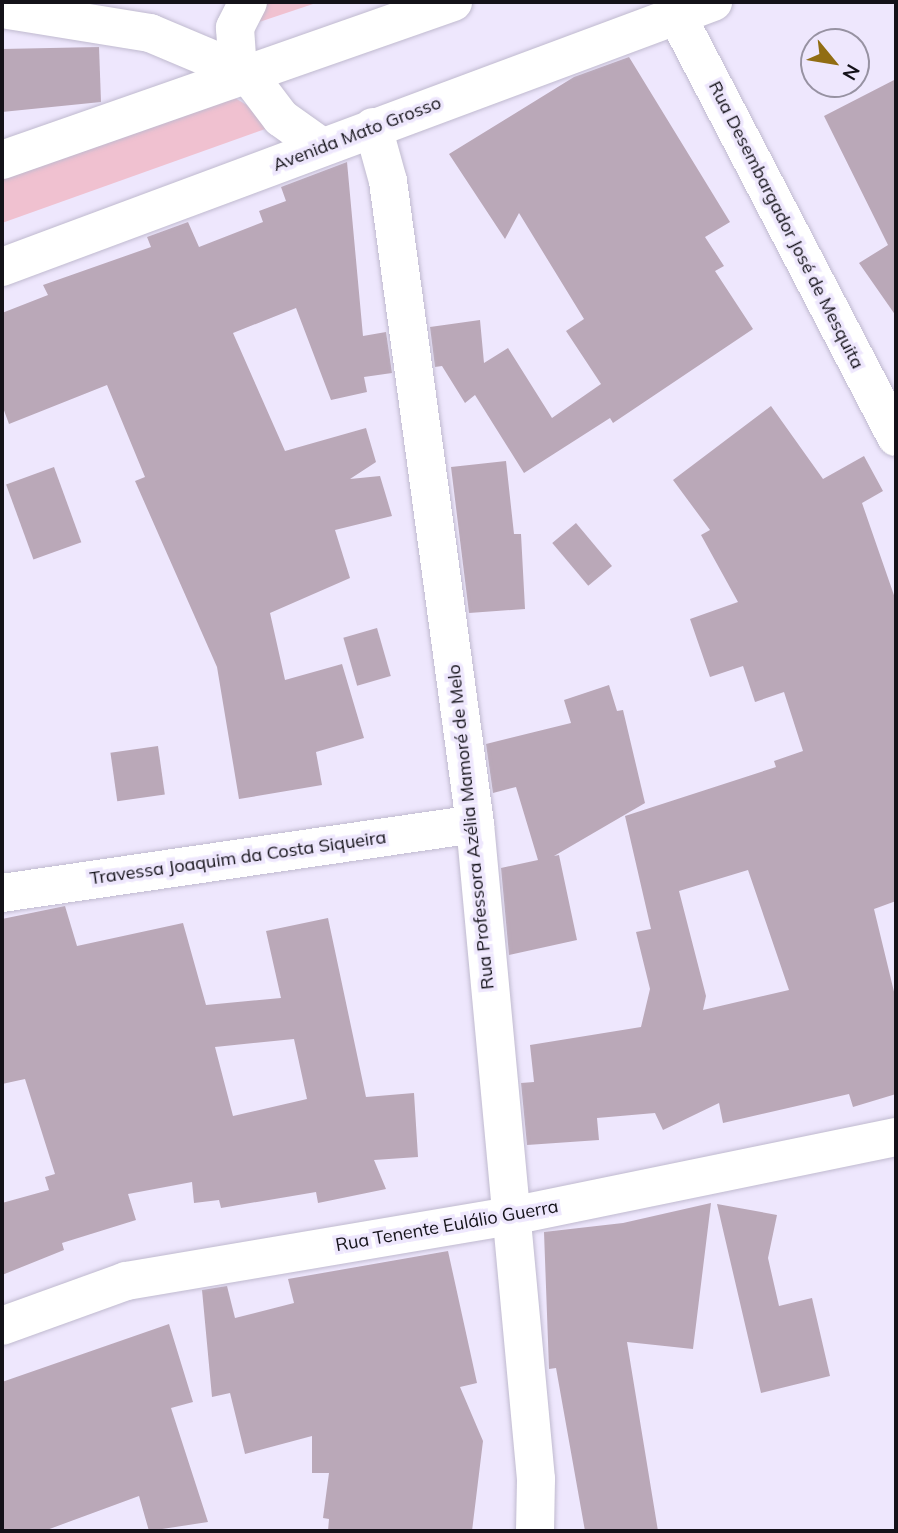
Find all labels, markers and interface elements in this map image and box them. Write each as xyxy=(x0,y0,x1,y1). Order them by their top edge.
north arrow xyxy=(800,28,870,98)
text: N xyxy=(837,60,865,85)
street label: Rua Desembargador José de Mesquita xyxy=(704,78,868,372)
street label: Avenida Mato Grosso xyxy=(270,92,444,176)
street label: Rua Professora Azélia Mamoré de Melo xyxy=(443,663,499,991)
street label: Travessa Joaquim da Costa Siqueira xyxy=(88,826,388,890)
street label: Rua Tenente Eulálio Guerra xyxy=(334,1196,560,1256)

